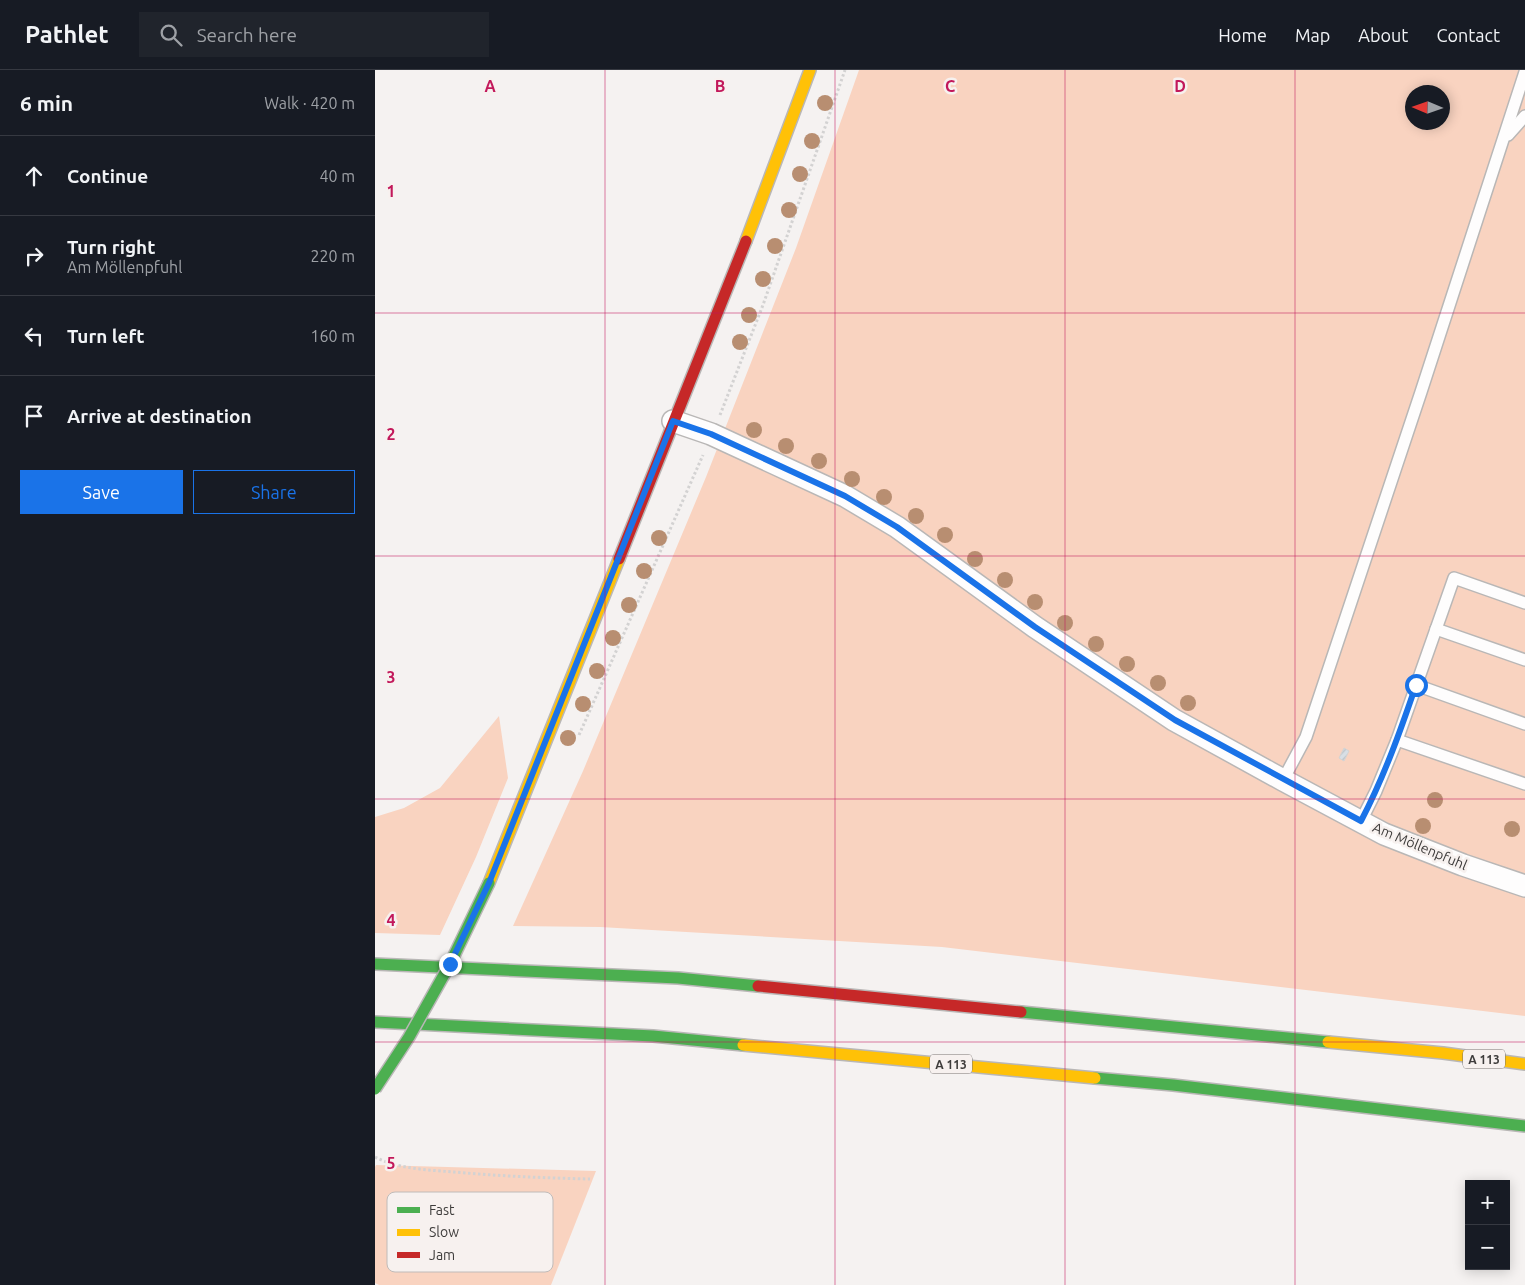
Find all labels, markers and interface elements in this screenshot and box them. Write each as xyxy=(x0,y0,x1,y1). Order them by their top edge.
search box xyxy=(139,12,489,57)
text: Pathlet xyxy=(25,21,109,48)
icon: search xyxy=(157,21,185,49)
text: Search here xyxy=(197,24,297,46)
text: Home xyxy=(1218,25,1267,45)
text: Map xyxy=(1295,25,1330,45)
text: About xyxy=(1358,25,1408,45)
text: Contact xyxy=(1436,25,1500,45)
text: A xyxy=(484,77,496,95)
text: B xyxy=(715,77,725,95)
text: C xyxy=(945,77,955,95)
text: D xyxy=(1174,77,1186,95)
north arrow xyxy=(1405,85,1450,130)
text: 6 min xyxy=(20,91,73,115)
text: Walk · 420 m xyxy=(264,94,355,112)
icon: ahead xyxy=(20,162,48,190)
text: Continue xyxy=(67,165,148,187)
text: 40 m xyxy=(319,167,355,185)
text: 1 xyxy=(386,182,396,200)
text: Turn right xyxy=(67,236,155,258)
icon: right xyxy=(20,242,48,270)
text: 220 m xyxy=(310,247,355,265)
text: Am Möllenpfuhl xyxy=(67,258,182,276)
icon: left xyxy=(20,322,48,350)
text: Turn left xyxy=(67,325,145,347)
text: 160 m xyxy=(310,327,355,345)
icon: arrive xyxy=(20,402,48,430)
text: Arrive at destination xyxy=(67,405,252,427)
text: 2 xyxy=(386,425,396,443)
button: Save xyxy=(20,470,183,514)
button: Share xyxy=(193,470,355,514)
text: 3 xyxy=(386,668,396,686)
route start xyxy=(1405,674,1428,697)
street label: Am Möllenpfuhl xyxy=(1370,819,1470,873)
text: 4 xyxy=(386,911,396,929)
route end xyxy=(439,953,462,976)
road number: A 113 xyxy=(1463,1050,1505,1069)
road number: A 113 xyxy=(930,1054,972,1074)
text: 5 xyxy=(386,1154,396,1172)
map controls xyxy=(1465,1180,1510,1270)
button: + xyxy=(1465,1180,1510,1225)
legend xyxy=(387,1192,553,1272)
text: Fast xyxy=(429,1202,455,1218)
text: Slow xyxy=(429,1224,459,1240)
button: − xyxy=(1465,1225,1510,1270)
text: Jam xyxy=(429,1247,455,1263)

